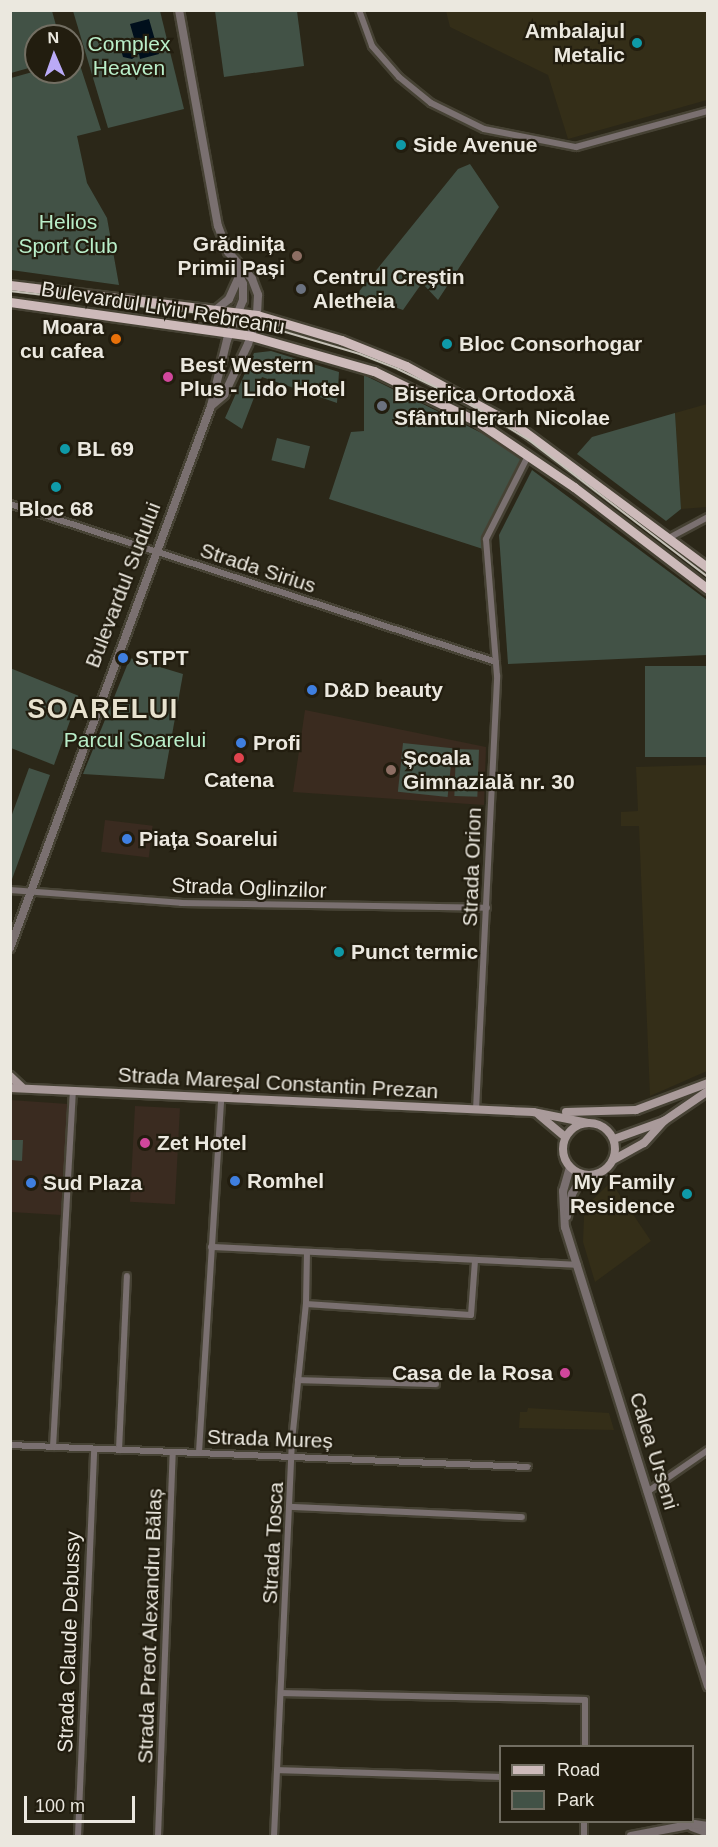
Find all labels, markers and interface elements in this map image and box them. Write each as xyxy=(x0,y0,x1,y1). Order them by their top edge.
place label: Ambalajul Metalic xyxy=(525,18,625,68)
north arrow xyxy=(24,24,84,84)
text: N xyxy=(47,29,59,46)
park label: Complex Heaven xyxy=(88,31,170,81)
marker: Ambalajul Metalic xyxy=(630,36,644,50)
place label: Side Avenue xyxy=(413,132,538,158)
marker: Side Avenue xyxy=(394,138,408,152)
park label: Helios Sport Club xyxy=(18,209,118,259)
place label: Grădinița Primii Pași xyxy=(178,231,285,281)
marker: Grădinița Primii Pași xyxy=(290,249,304,263)
place label: Centrul Creștin Aletheia xyxy=(313,264,465,314)
street label: Bulevardul Liviu Rebreanu xyxy=(39,276,287,340)
marker: Centrul Creștin Aletheia xyxy=(294,282,308,296)
place label: Moara cu cafea xyxy=(20,314,104,364)
place label: Bloc Consorhogar xyxy=(459,331,642,357)
marker: Moara cu cafea xyxy=(109,332,123,346)
marker: Bloc Consorhogar xyxy=(440,337,454,351)
place label: Best Western Plus - Lido Hotel xyxy=(180,352,346,402)
marker: Best Western Plus - Lido Hotel xyxy=(161,370,175,384)
place label: Biserica Ortodoxă Sfântul Ierarh Nicolae xyxy=(394,381,610,431)
marker: Biserica Ortodoxă Sfântul Ierarh Nicolae xyxy=(375,399,389,413)
place label: BL 69 xyxy=(77,436,134,462)
marker: BL 69 xyxy=(58,442,72,456)
marker: Bloc 68 xyxy=(49,480,63,494)
place label: Bloc 68 xyxy=(19,496,93,522)
street label: Bulevardul Sudului xyxy=(80,499,166,671)
street label: Strada Sirius xyxy=(197,537,319,599)
place label: STPT xyxy=(135,645,189,671)
marker: STPT xyxy=(116,651,130,665)
place label: D&D beauty xyxy=(324,677,443,703)
marker: D&D beauty xyxy=(305,683,319,697)
district label: SOARELUI xyxy=(27,694,179,726)
park label: Parcul Soarelui xyxy=(64,727,206,753)
place label: Profi xyxy=(253,730,301,756)
marker: Profi xyxy=(234,736,248,750)
place label: Școala Gimnazială nr. 30 xyxy=(403,745,575,795)
marker: Catena xyxy=(232,751,246,765)
marker: Școala Gimnazială nr. 30 xyxy=(384,763,398,777)
place label: Catena xyxy=(204,767,274,793)
street label: Strada Orion xyxy=(457,807,487,927)
place label: Piața Soarelui xyxy=(139,826,278,852)
marker: Piața Soarelui xyxy=(120,832,134,846)
street label: Strada Oglinzilor xyxy=(171,873,327,903)
place label: Punct termic xyxy=(351,939,478,965)
marker: Punct termic xyxy=(332,945,346,959)
street label: Strada Mareșal Constantin Prezan xyxy=(117,1062,439,1104)
place label: Zet Hotel xyxy=(157,1130,247,1156)
marker: Zet Hotel xyxy=(138,1136,152,1150)
place label: Romhel xyxy=(247,1168,324,1194)
place label: My Family Residence xyxy=(570,1169,675,1219)
place label: Sud Plaza xyxy=(43,1170,142,1196)
marker: Romhel xyxy=(228,1174,242,1188)
marker: Sud Plaza xyxy=(24,1176,38,1190)
marker: My Family Residence xyxy=(680,1187,694,1201)
place label: Casa de la Rosa xyxy=(392,1360,553,1386)
marker: Casa de la Rosa xyxy=(558,1366,572,1380)
street label: Calea Urseni xyxy=(624,1389,684,1513)
street label: Strada Mureș xyxy=(207,1424,333,1454)
street label: Strada Tosca xyxy=(257,1481,289,1605)
street label: Strada Preot Alexandru Bălaș xyxy=(133,1487,167,1765)
street label: Strada Claude Debussy xyxy=(53,1531,85,1753)
legend xyxy=(499,1745,694,1823)
text: Road xyxy=(557,1760,600,1780)
scale bar xyxy=(27,1784,138,1822)
text: Park xyxy=(557,1790,594,1810)
text: 100 m xyxy=(35,1796,85,1816)

